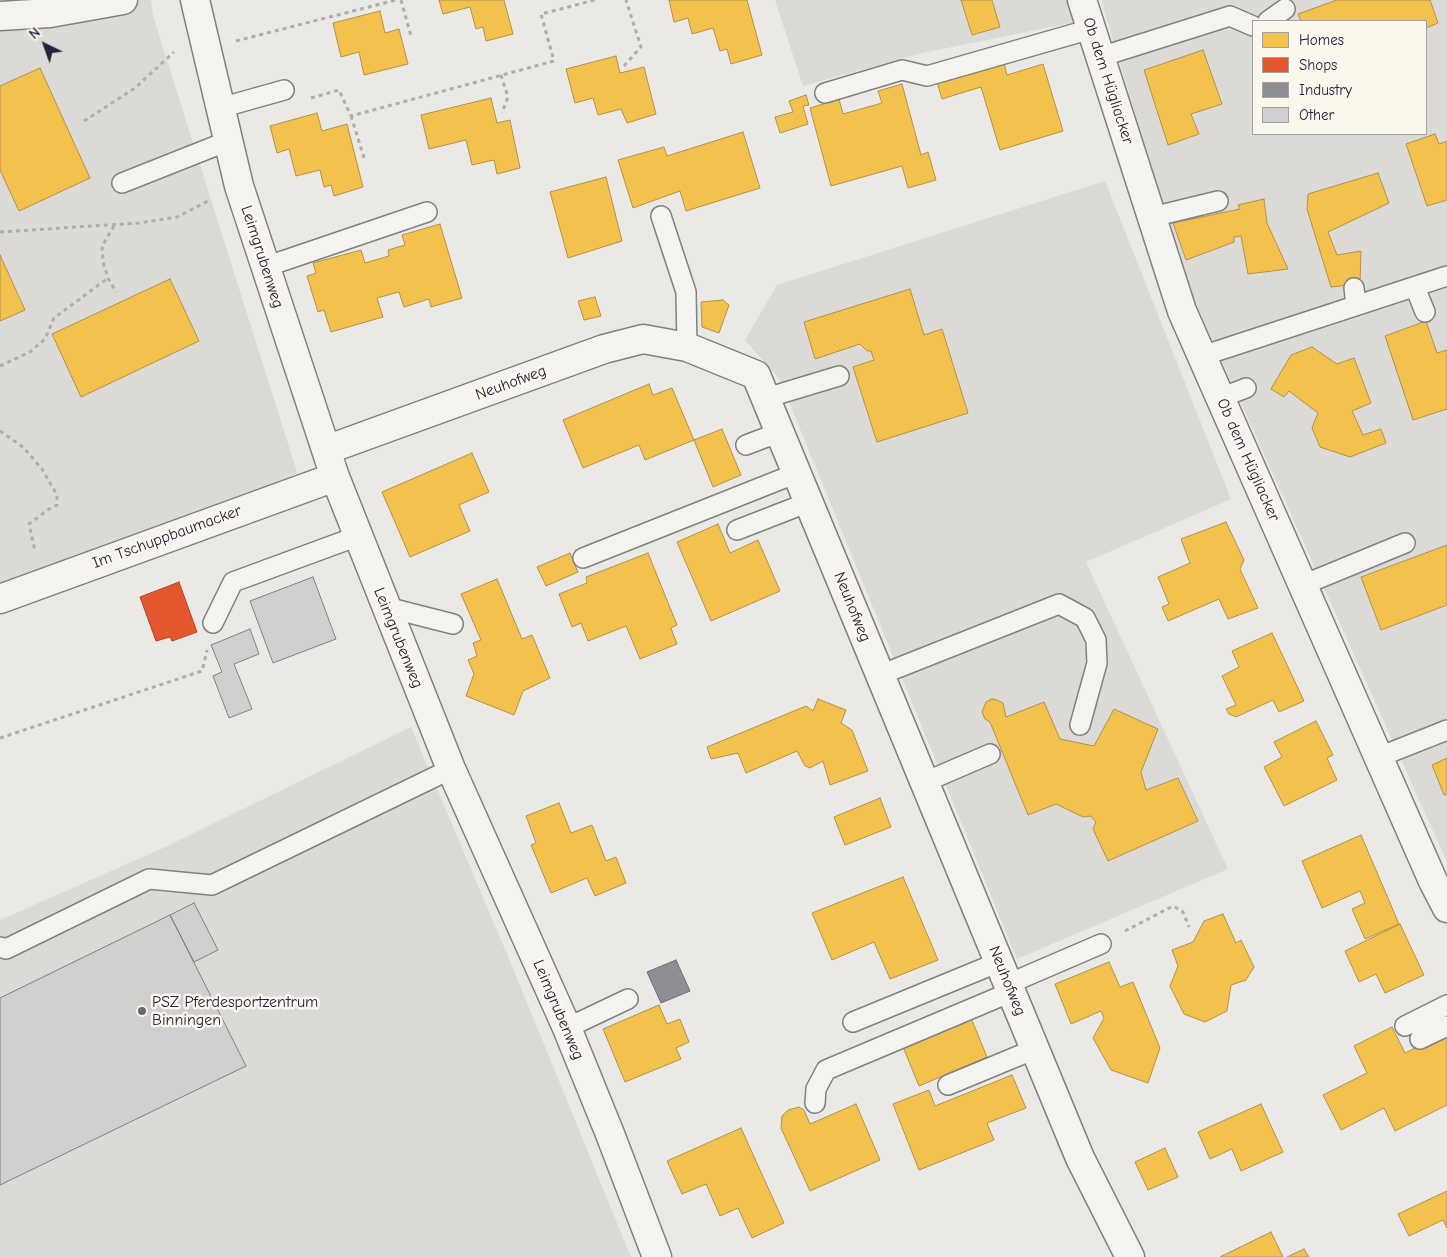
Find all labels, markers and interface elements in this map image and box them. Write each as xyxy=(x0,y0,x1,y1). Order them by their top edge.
street label: Ob dem Hügliacker xyxy=(1078,15,1138,147)
north arrow xyxy=(20,20,70,70)
legend xyxy=(1252,20,1427,135)
text: N xyxy=(26,24,44,43)
text: Homes xyxy=(1299,31,1344,49)
text: Shops xyxy=(1299,56,1337,74)
text: Industry xyxy=(1299,81,1352,99)
text: Other xyxy=(1299,106,1334,124)
street label: Leimgrubenweg xyxy=(236,203,288,311)
street label: Neuhofweg xyxy=(473,361,549,405)
street label: Ob dem Hügliacker xyxy=(1212,396,1284,524)
street label: Im Tschuppbaumacker xyxy=(90,501,244,573)
street label: Neuhofweg xyxy=(829,569,875,645)
street label: Leimgrubenweg xyxy=(369,585,427,691)
street label: Neuhofweg xyxy=(984,943,1030,1019)
street label: Leimgrubenweg xyxy=(528,957,588,1063)
place label: PSZ Pferdesportzentrum Binningen xyxy=(152,992,318,1030)
marker: PSZ Pferdesportzentrum Binningen xyxy=(136,1005,148,1017)

